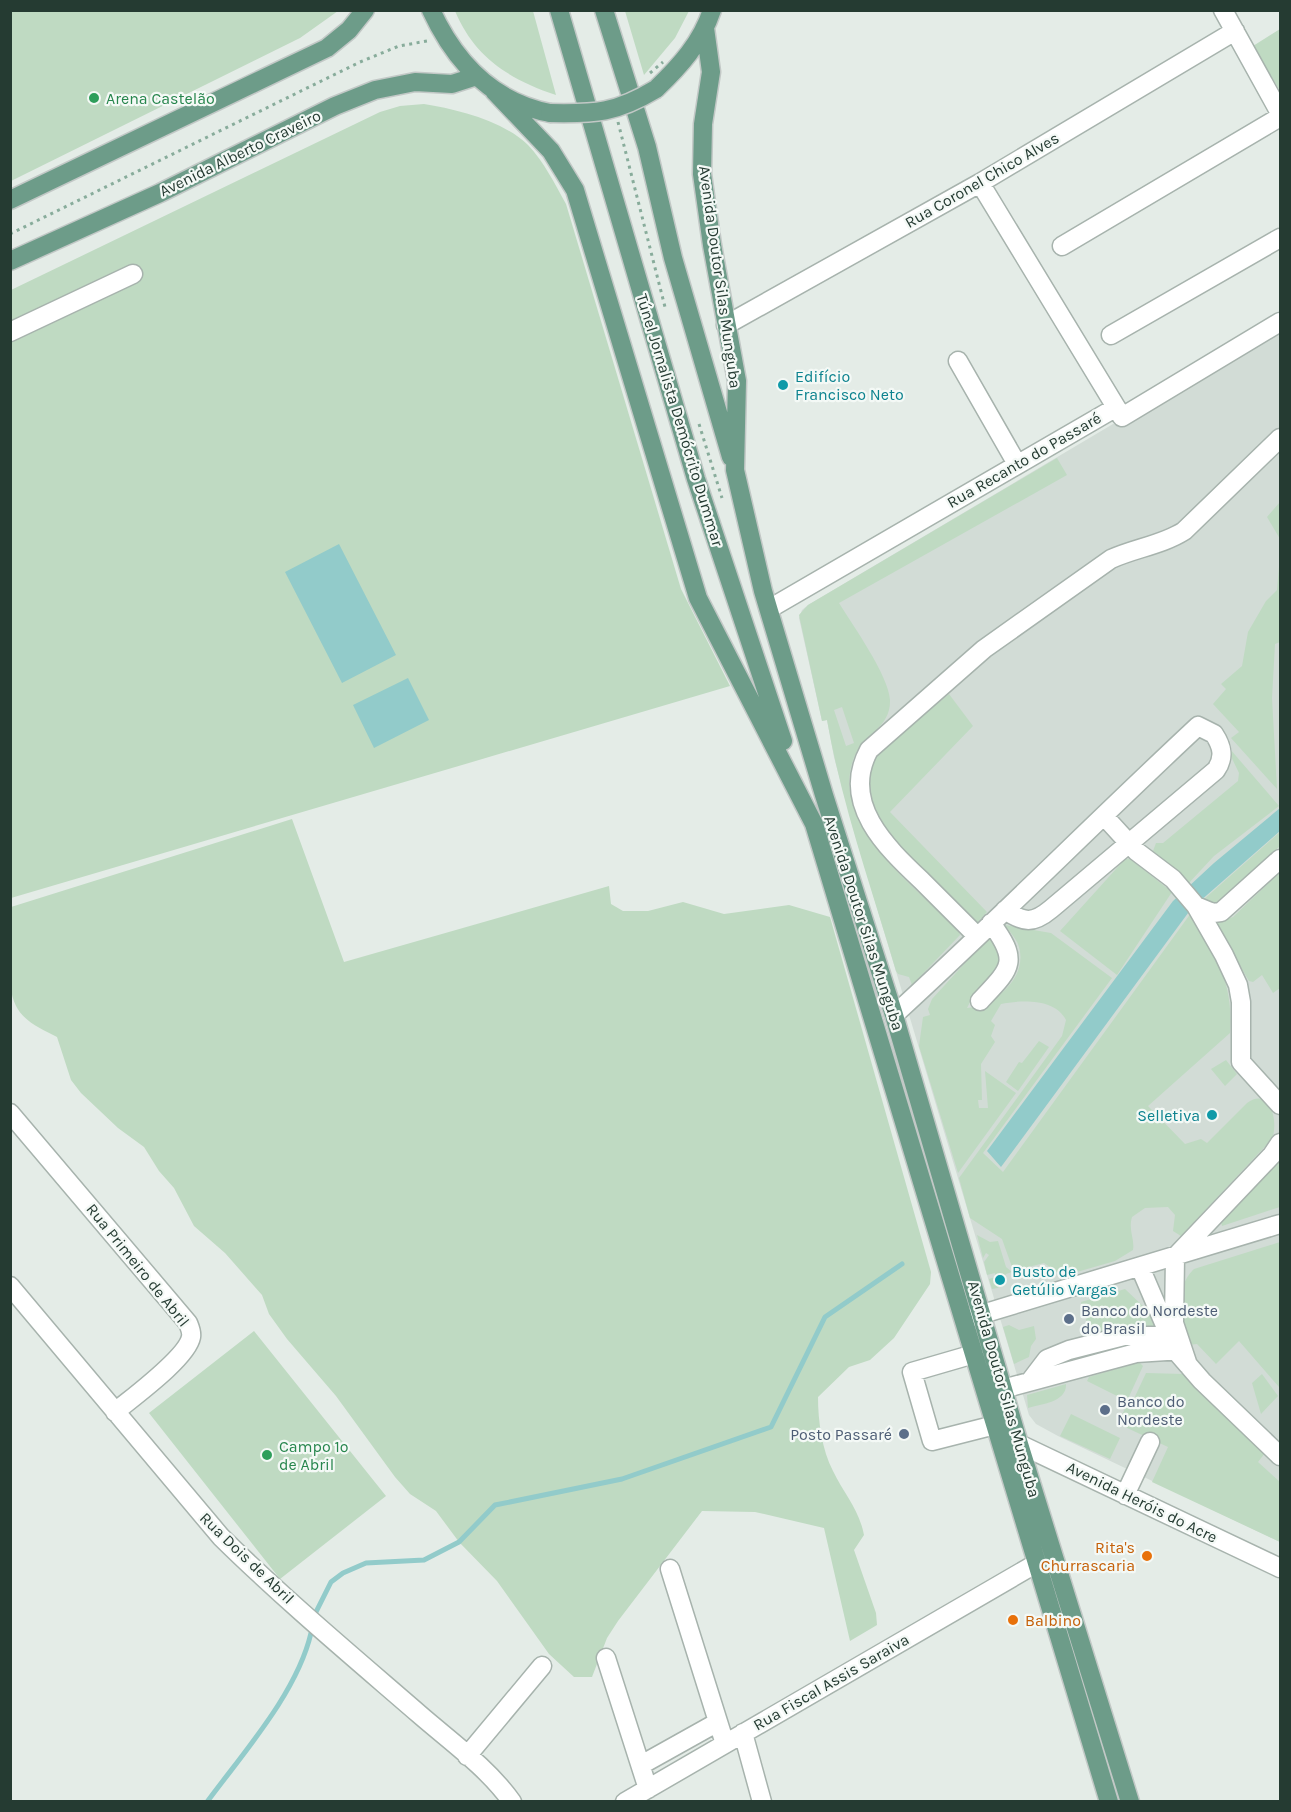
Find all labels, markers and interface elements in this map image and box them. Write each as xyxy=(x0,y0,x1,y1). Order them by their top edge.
place label: Arena Castelão xyxy=(106,89,215,108)
marker: Arena Castelão xyxy=(87,91,101,105)
street label: Avenida Alberto Craveiro xyxy=(156,106,324,200)
street label: Rua Coronel Chico Alves xyxy=(902,128,1062,232)
street label: Avenida Doutor Silas Munguba xyxy=(695,164,745,390)
street label: Túnel Jornalista Demócrito Dummar xyxy=(632,291,728,549)
place label: Edifício Francisco Neto xyxy=(795,367,904,404)
marker: Edifício Francisco Neto xyxy=(776,378,790,392)
street label: Rua Recanto do Passaré xyxy=(944,408,1104,512)
street label: Avenida Doutor Silas Munguba xyxy=(820,813,908,1033)
place label: Selletiva xyxy=(1137,1106,1200,1125)
marker: Selletiva xyxy=(1205,1108,1219,1122)
street label: Rua Primeiro de Abril xyxy=(82,1200,194,1330)
place label: Busto de Getúlio Vargas xyxy=(1012,1262,1117,1299)
marker: Busto de Getúlio Vargas xyxy=(993,1273,1007,1287)
street label: Avenida Doutor Silas Munguba xyxy=(964,1278,1044,1500)
place label: Banco do Nordeste do Brasil xyxy=(1081,1301,1218,1338)
marker: Banco do Nordeste do Brasil xyxy=(1062,1312,1076,1326)
place label: Banco do Nordeste xyxy=(1117,1392,1184,1429)
marker: Banco do Nordeste xyxy=(1098,1403,1112,1417)
place label: Posto Passaré xyxy=(790,1425,892,1444)
marker: Posto Passaré xyxy=(897,1427,911,1441)
place label: Campo 1º de Abril xyxy=(279,1437,349,1474)
marker: Campo 1º de Abril xyxy=(260,1448,274,1462)
street label: Avenida Heróis do Acre xyxy=(1063,1457,1221,1547)
street label: Rua Dois de Abril xyxy=(196,1508,298,1608)
place label: Rita's Churrascaria xyxy=(1041,1538,1135,1575)
marker: Rita's Churrascaria xyxy=(1140,1549,1154,1563)
place label: Balbino xyxy=(1025,1611,1081,1630)
marker: Balbino xyxy=(1006,1613,1020,1627)
street label: Rua Fiscal Assis Saraiva xyxy=(750,1630,912,1734)

